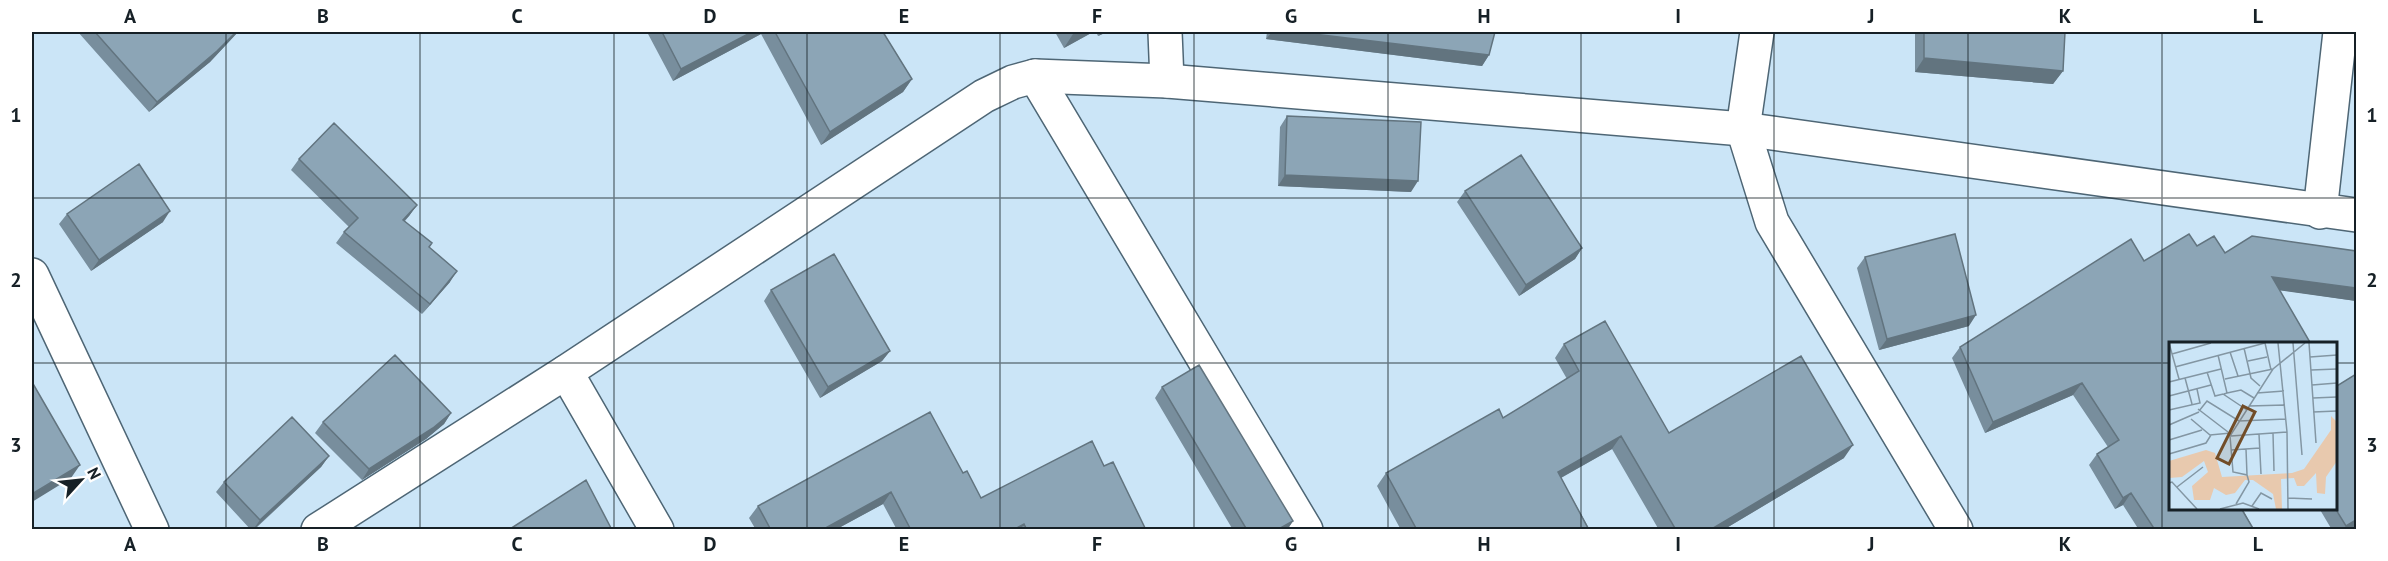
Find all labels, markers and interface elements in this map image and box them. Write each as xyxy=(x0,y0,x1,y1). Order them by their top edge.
text: A xyxy=(124,3,137,29)
text: B xyxy=(317,3,329,29)
text: C xyxy=(511,3,523,29)
text: D xyxy=(704,3,717,29)
text: E xyxy=(899,3,909,29)
text: F xyxy=(1092,3,1102,29)
text: G xyxy=(1285,3,1297,29)
text: H xyxy=(1477,3,1491,29)
text: I xyxy=(1675,3,1681,29)
text: J xyxy=(1867,3,1874,29)
text: K xyxy=(2059,3,2072,29)
text: L xyxy=(2253,3,2264,29)
text: 1 xyxy=(10,102,22,128)
text: 1 xyxy=(2366,102,2378,128)
text: 2 xyxy=(10,267,22,293)
text: 2 xyxy=(2366,267,2378,293)
inset map xyxy=(2169,342,2337,510)
text: 3 xyxy=(10,432,22,458)
text: 3 xyxy=(2366,432,2378,458)
north arrow xyxy=(51,450,111,510)
text: N xyxy=(83,464,106,482)
text: A xyxy=(124,531,137,557)
text: B xyxy=(317,531,329,557)
text: C xyxy=(511,531,523,557)
text: D xyxy=(704,531,717,557)
text: E xyxy=(899,531,909,557)
text: F xyxy=(1092,531,1102,557)
text: G xyxy=(1285,531,1297,557)
text: H xyxy=(1477,531,1491,557)
text: I xyxy=(1675,531,1681,557)
text: J xyxy=(1867,531,1874,557)
text: K xyxy=(2059,531,2072,557)
text: L xyxy=(2253,531,2264,557)

